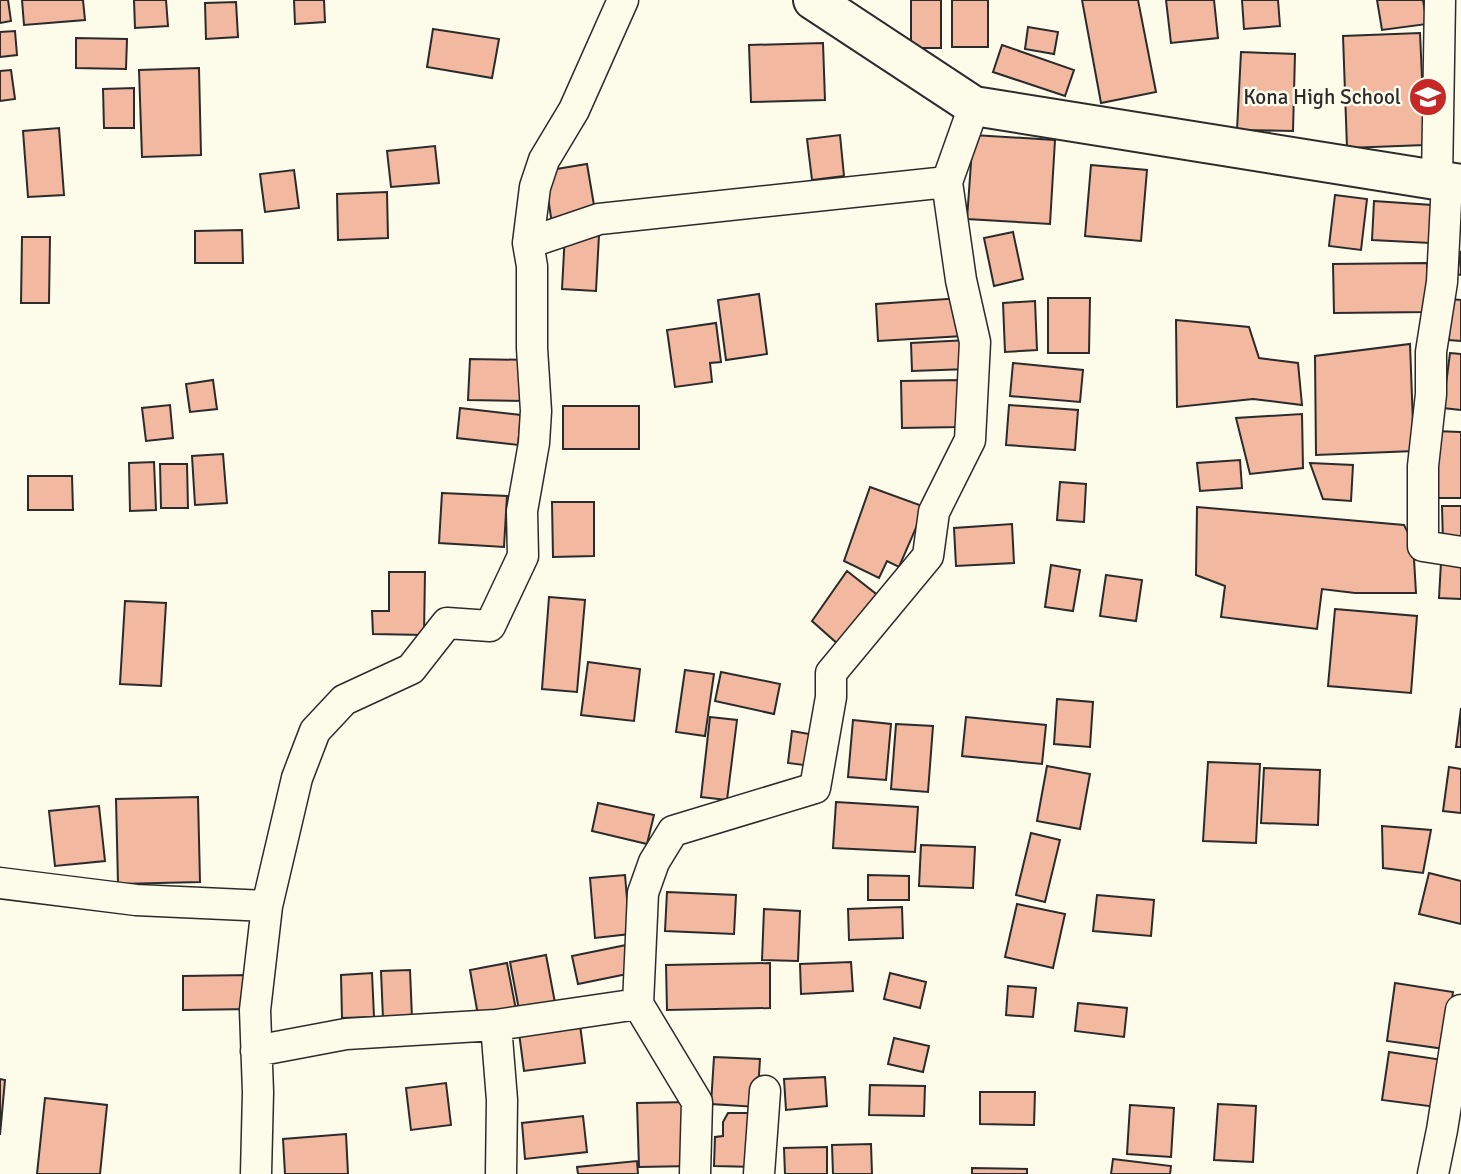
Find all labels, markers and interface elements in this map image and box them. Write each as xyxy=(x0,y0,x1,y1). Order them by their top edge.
school or university icon: Kona High School xyxy=(1407,76,1449,118)
place label: Kona High School xyxy=(1243,84,1401,110)

